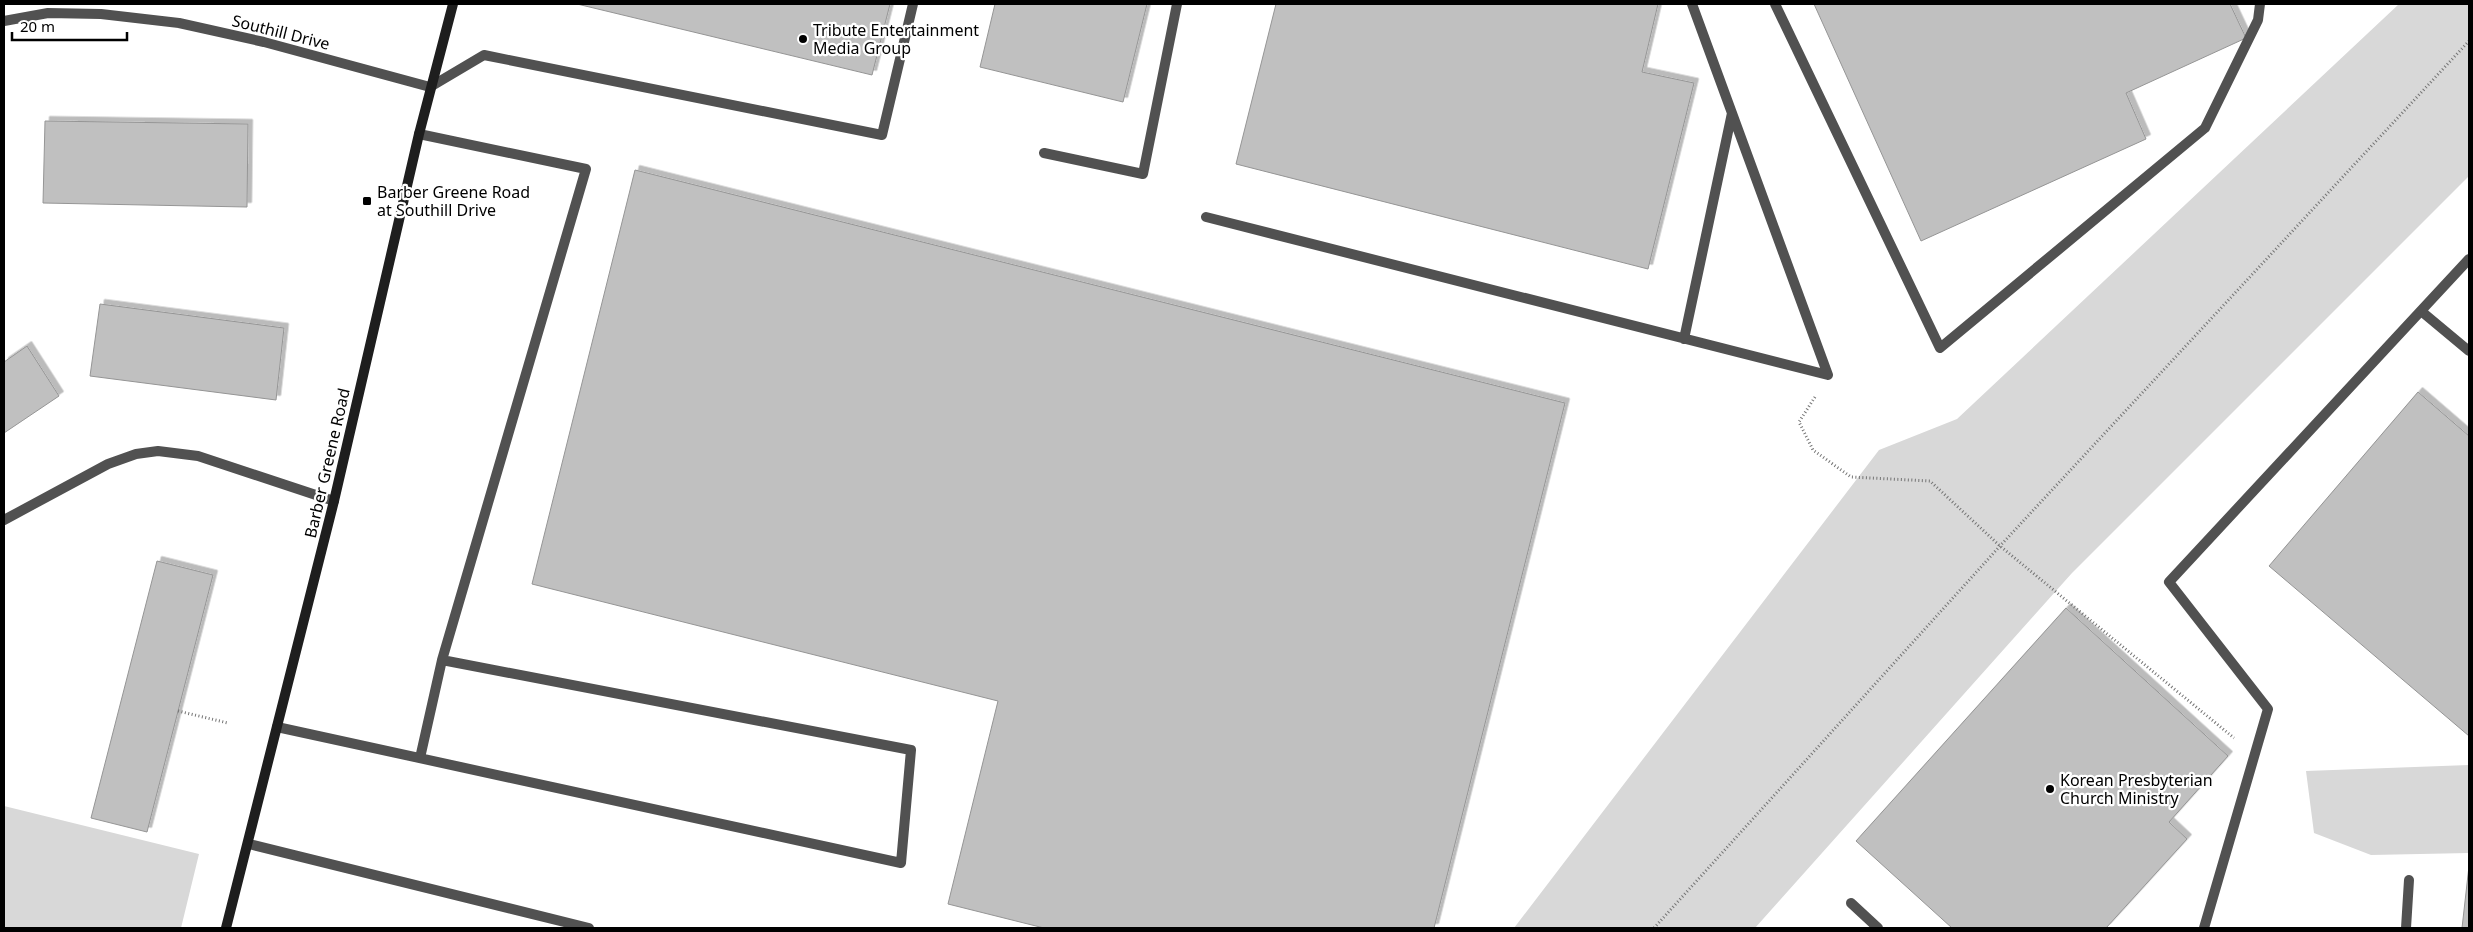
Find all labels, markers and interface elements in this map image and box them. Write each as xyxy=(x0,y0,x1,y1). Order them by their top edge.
street label: Southill Drive xyxy=(230,9,332,55)
scale bar xyxy=(12,10,128,42)
text: 20 m xyxy=(20,16,55,36)
place label: Tribute Entertainment Media Group xyxy=(813,19,979,59)
marker: Tribute Entertainment Media Group xyxy=(797,33,809,45)
place label: Barber Greene Road at Southill Drive xyxy=(377,181,530,221)
marker: Barber Greene Road at Southill Drive xyxy=(361,195,373,207)
street label: Barber Greene Road xyxy=(299,386,355,540)
place label: Korean Presbyterian Church Ministry xyxy=(2060,769,2213,809)
marker: Korean Presbyterian Church Ministry xyxy=(2044,783,2056,795)

